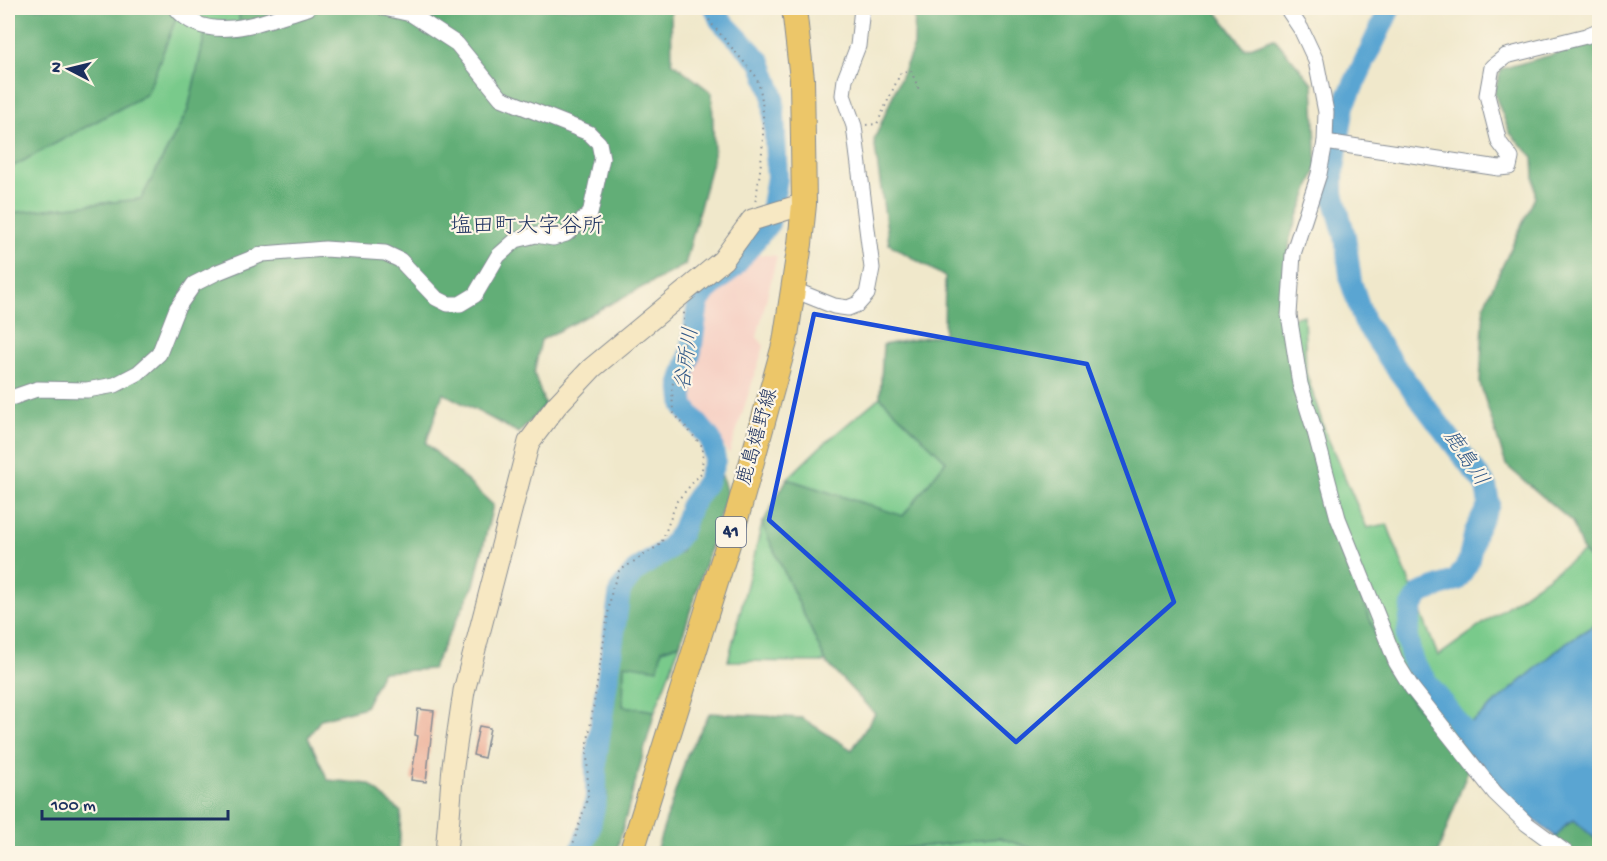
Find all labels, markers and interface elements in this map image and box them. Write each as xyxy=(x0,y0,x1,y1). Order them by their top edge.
north arrow xyxy=(39,39,99,99)
text: N xyxy=(48,61,68,74)
district label: 塩田町大字谷所 xyxy=(450,213,604,241)
water label: 谷所川 xyxy=(671,326,706,392)
street label: 鹿島嬉野線 xyxy=(732,385,784,488)
water label: 鹿島川 xyxy=(1436,425,1494,492)
road number: 41 xyxy=(716,517,746,547)
scale bar xyxy=(42,783,228,821)
text: 100 m xyxy=(50,796,96,817)

